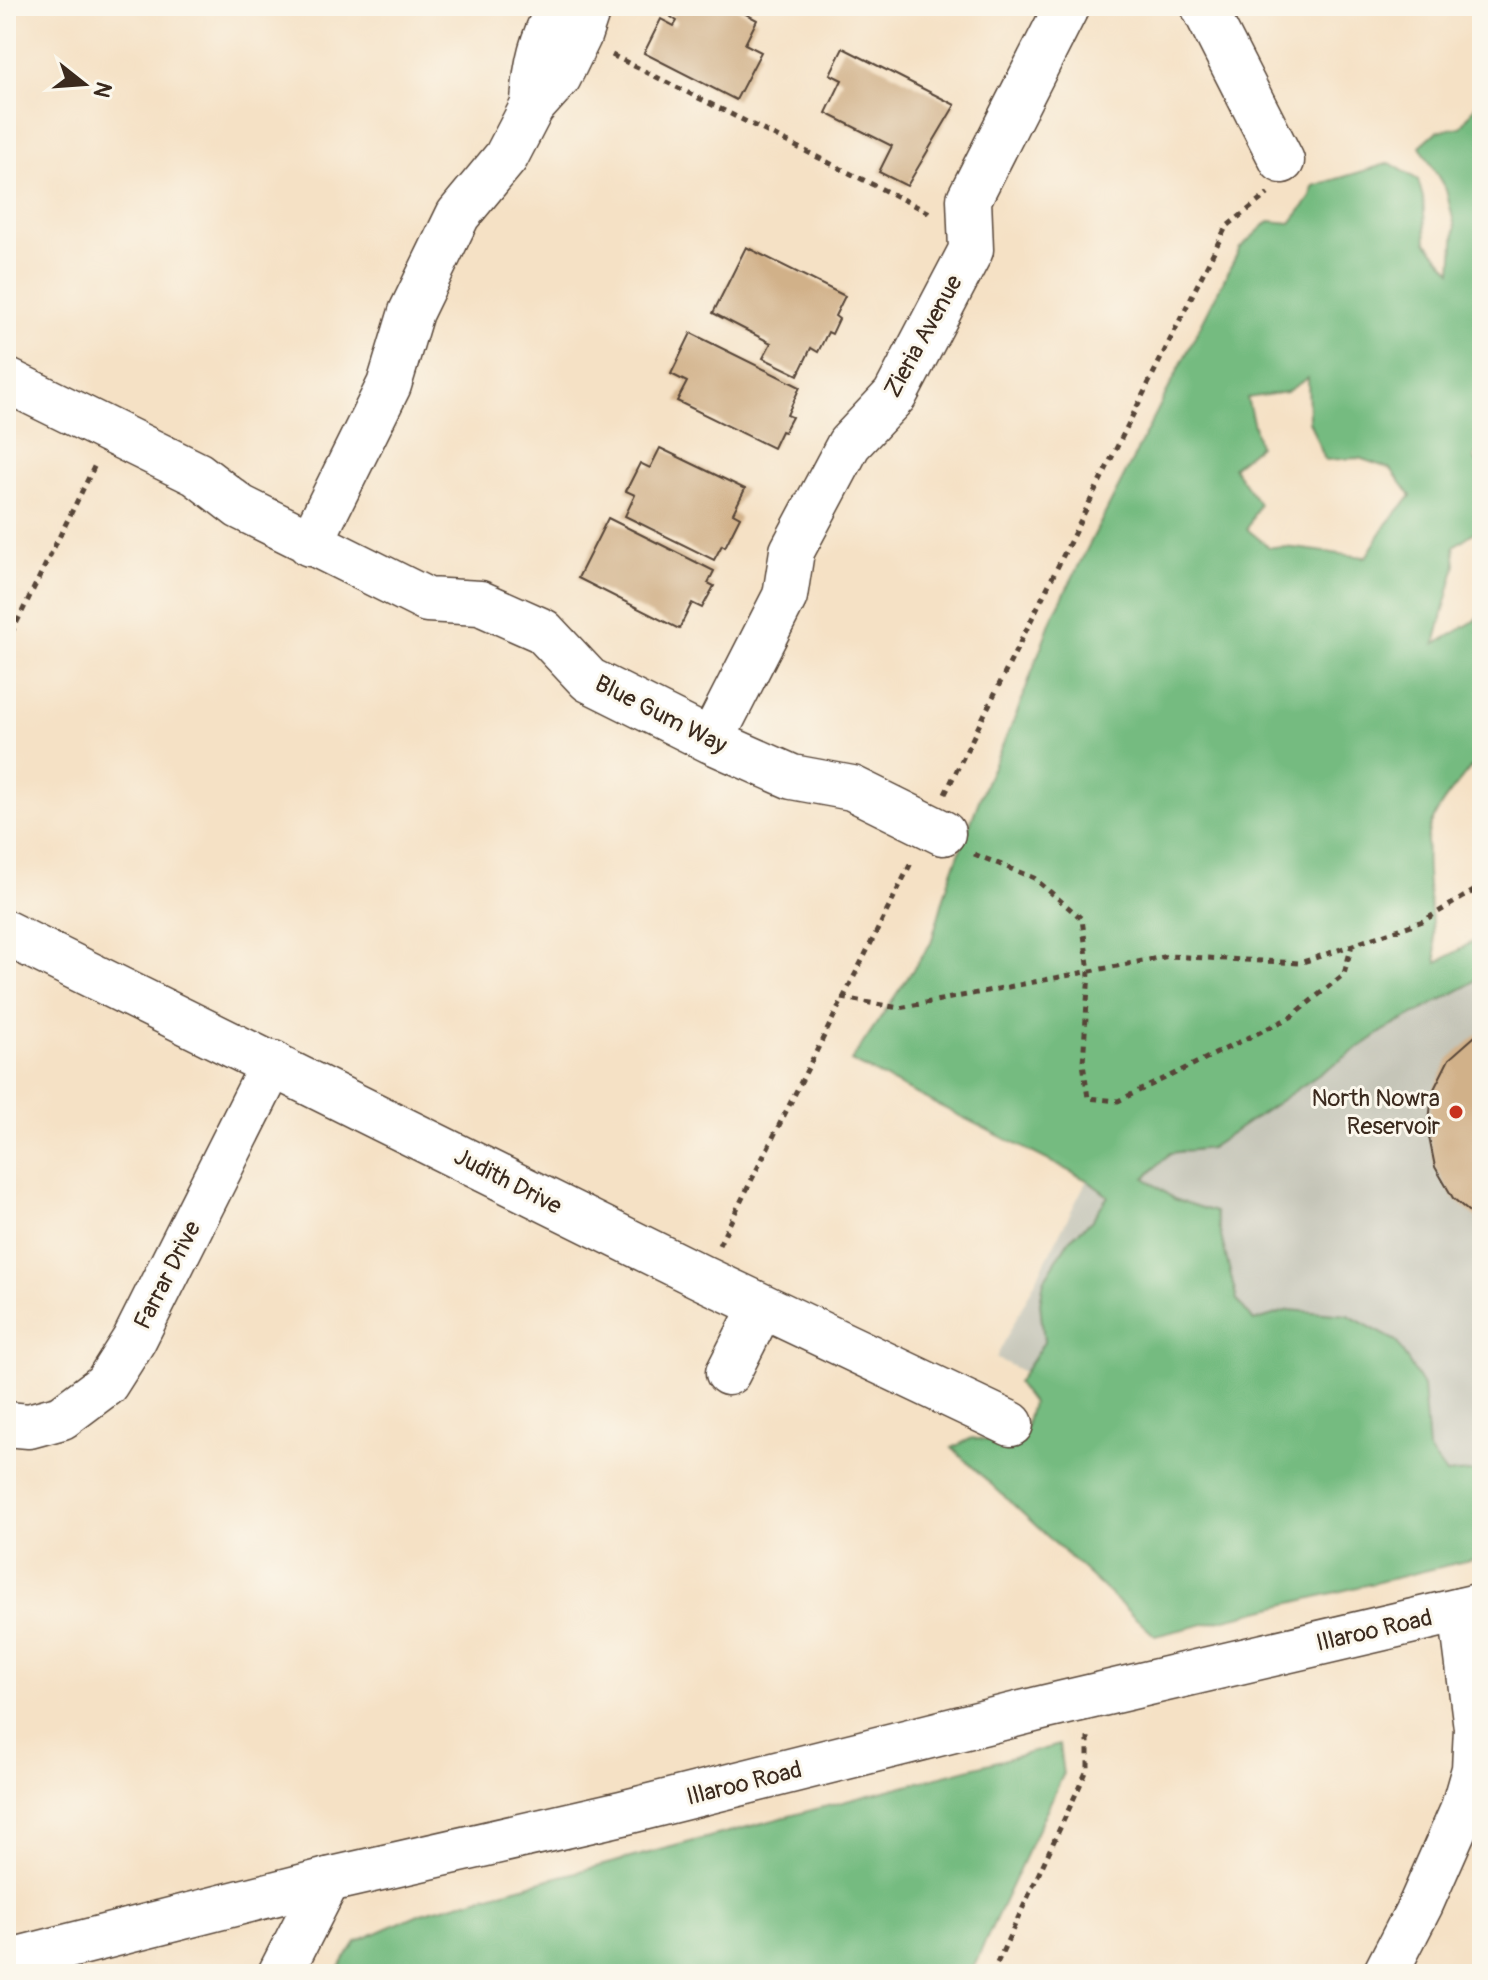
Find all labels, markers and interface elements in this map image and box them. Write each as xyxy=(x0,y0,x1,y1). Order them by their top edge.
north arrow xyxy=(44,44,124,124)
text: N xyxy=(87,78,118,101)
street label: Zieria Avenue xyxy=(878,270,969,403)
street label: Blue Gum Way xyxy=(590,669,732,760)
place label: North Nowra Reservoir xyxy=(1311,1084,1440,1141)
marker: North Nowra Reservoir xyxy=(1447,1103,1465,1121)
street label: Judith Drive xyxy=(449,1142,567,1221)
street label: Farrar Drive xyxy=(128,1216,207,1334)
street label: Illaroo Road xyxy=(1313,1603,1435,1658)
street label: Illaroo Road xyxy=(683,1755,805,1812)

